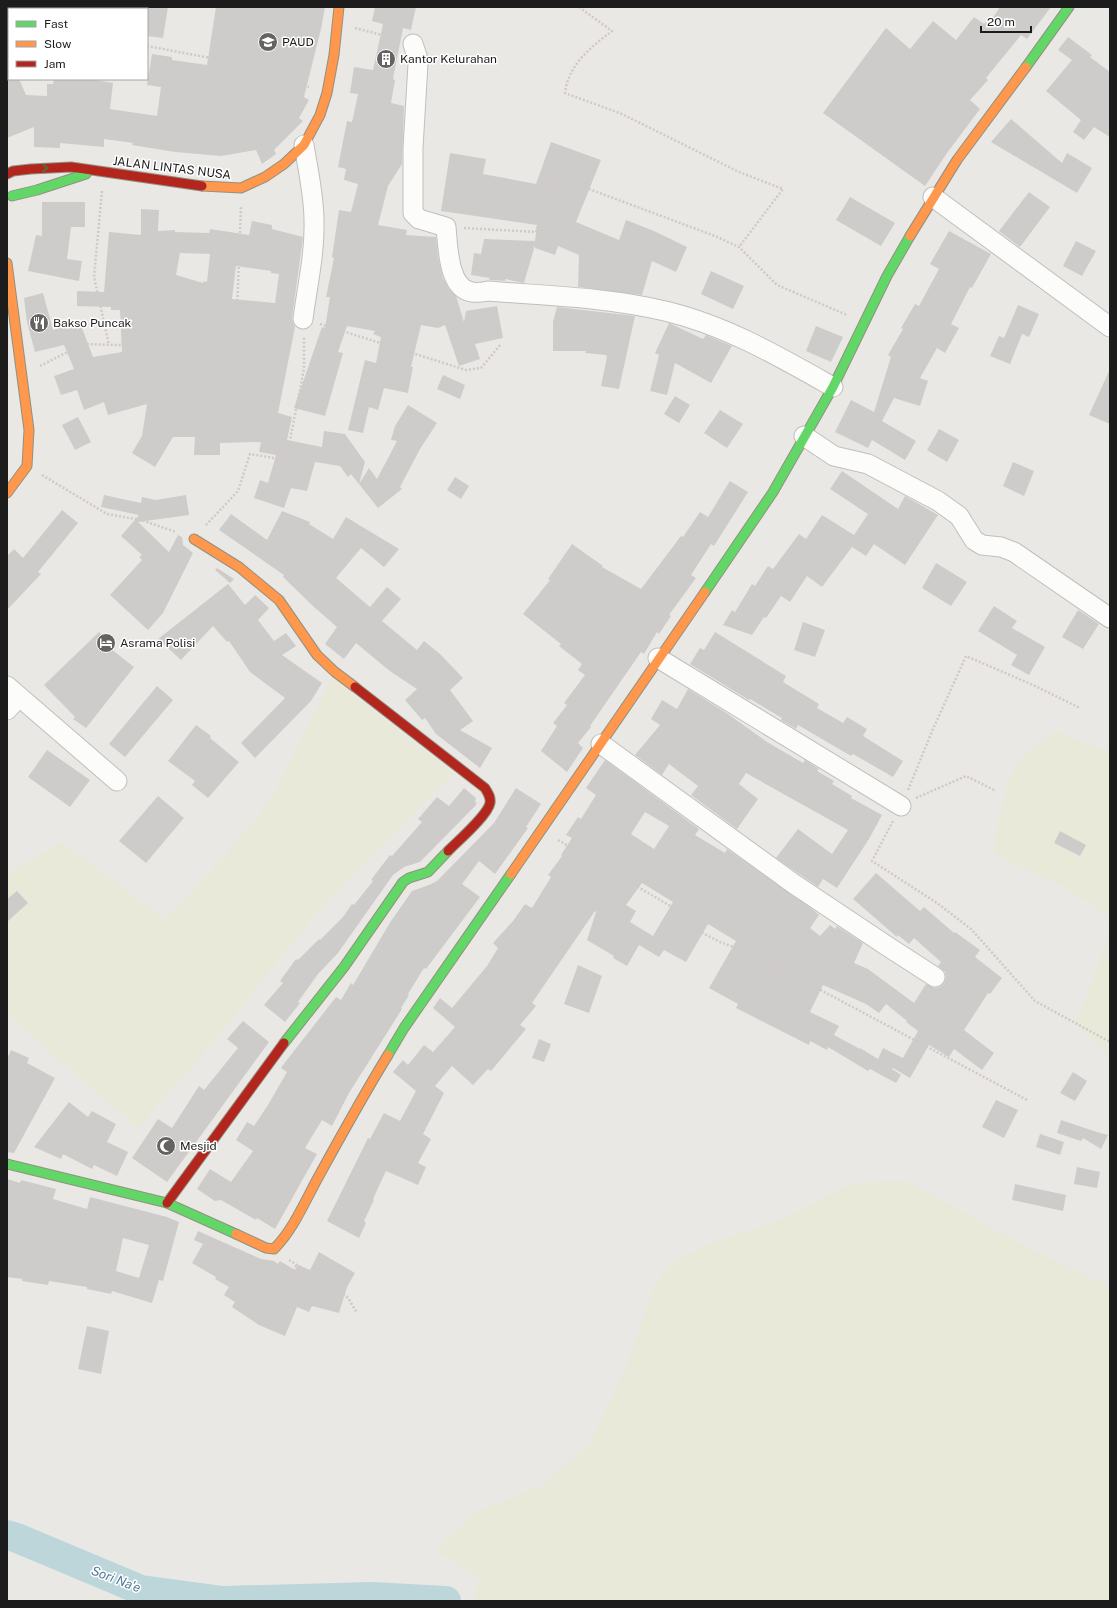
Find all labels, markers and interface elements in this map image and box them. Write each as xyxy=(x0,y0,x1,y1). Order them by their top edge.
legend xyxy=(8,8,148,80)
scale bar xyxy=(981,8,1031,34)
text: 20 m xyxy=(987,15,1015,29)
text: Fast xyxy=(44,17,69,31)
school or university icon: PAUD xyxy=(257,31,279,53)
place label: PAUD xyxy=(282,35,314,49)
text: Slow xyxy=(44,37,72,51)
building icon: Kantor Kelurahan xyxy=(375,48,397,70)
place label: Kantor Kelurahan xyxy=(400,52,497,66)
text: Jam xyxy=(44,57,66,71)
street label: JALAN LINTAS NUSA xyxy=(112,154,232,182)
one-way arrow xyxy=(42,164,48,172)
restaurant icon: Bakso Puncak xyxy=(28,312,50,334)
place label: Bakso Puncak xyxy=(53,316,132,330)
hotel icon: Asrama Polisi xyxy=(95,632,117,654)
place label: Asrama Polisi xyxy=(120,636,195,650)
mosque icon: Mesjid xyxy=(155,1135,177,1157)
place label: Mesjid xyxy=(180,1139,217,1153)
water label: Sori Na'e xyxy=(89,1563,143,1595)

